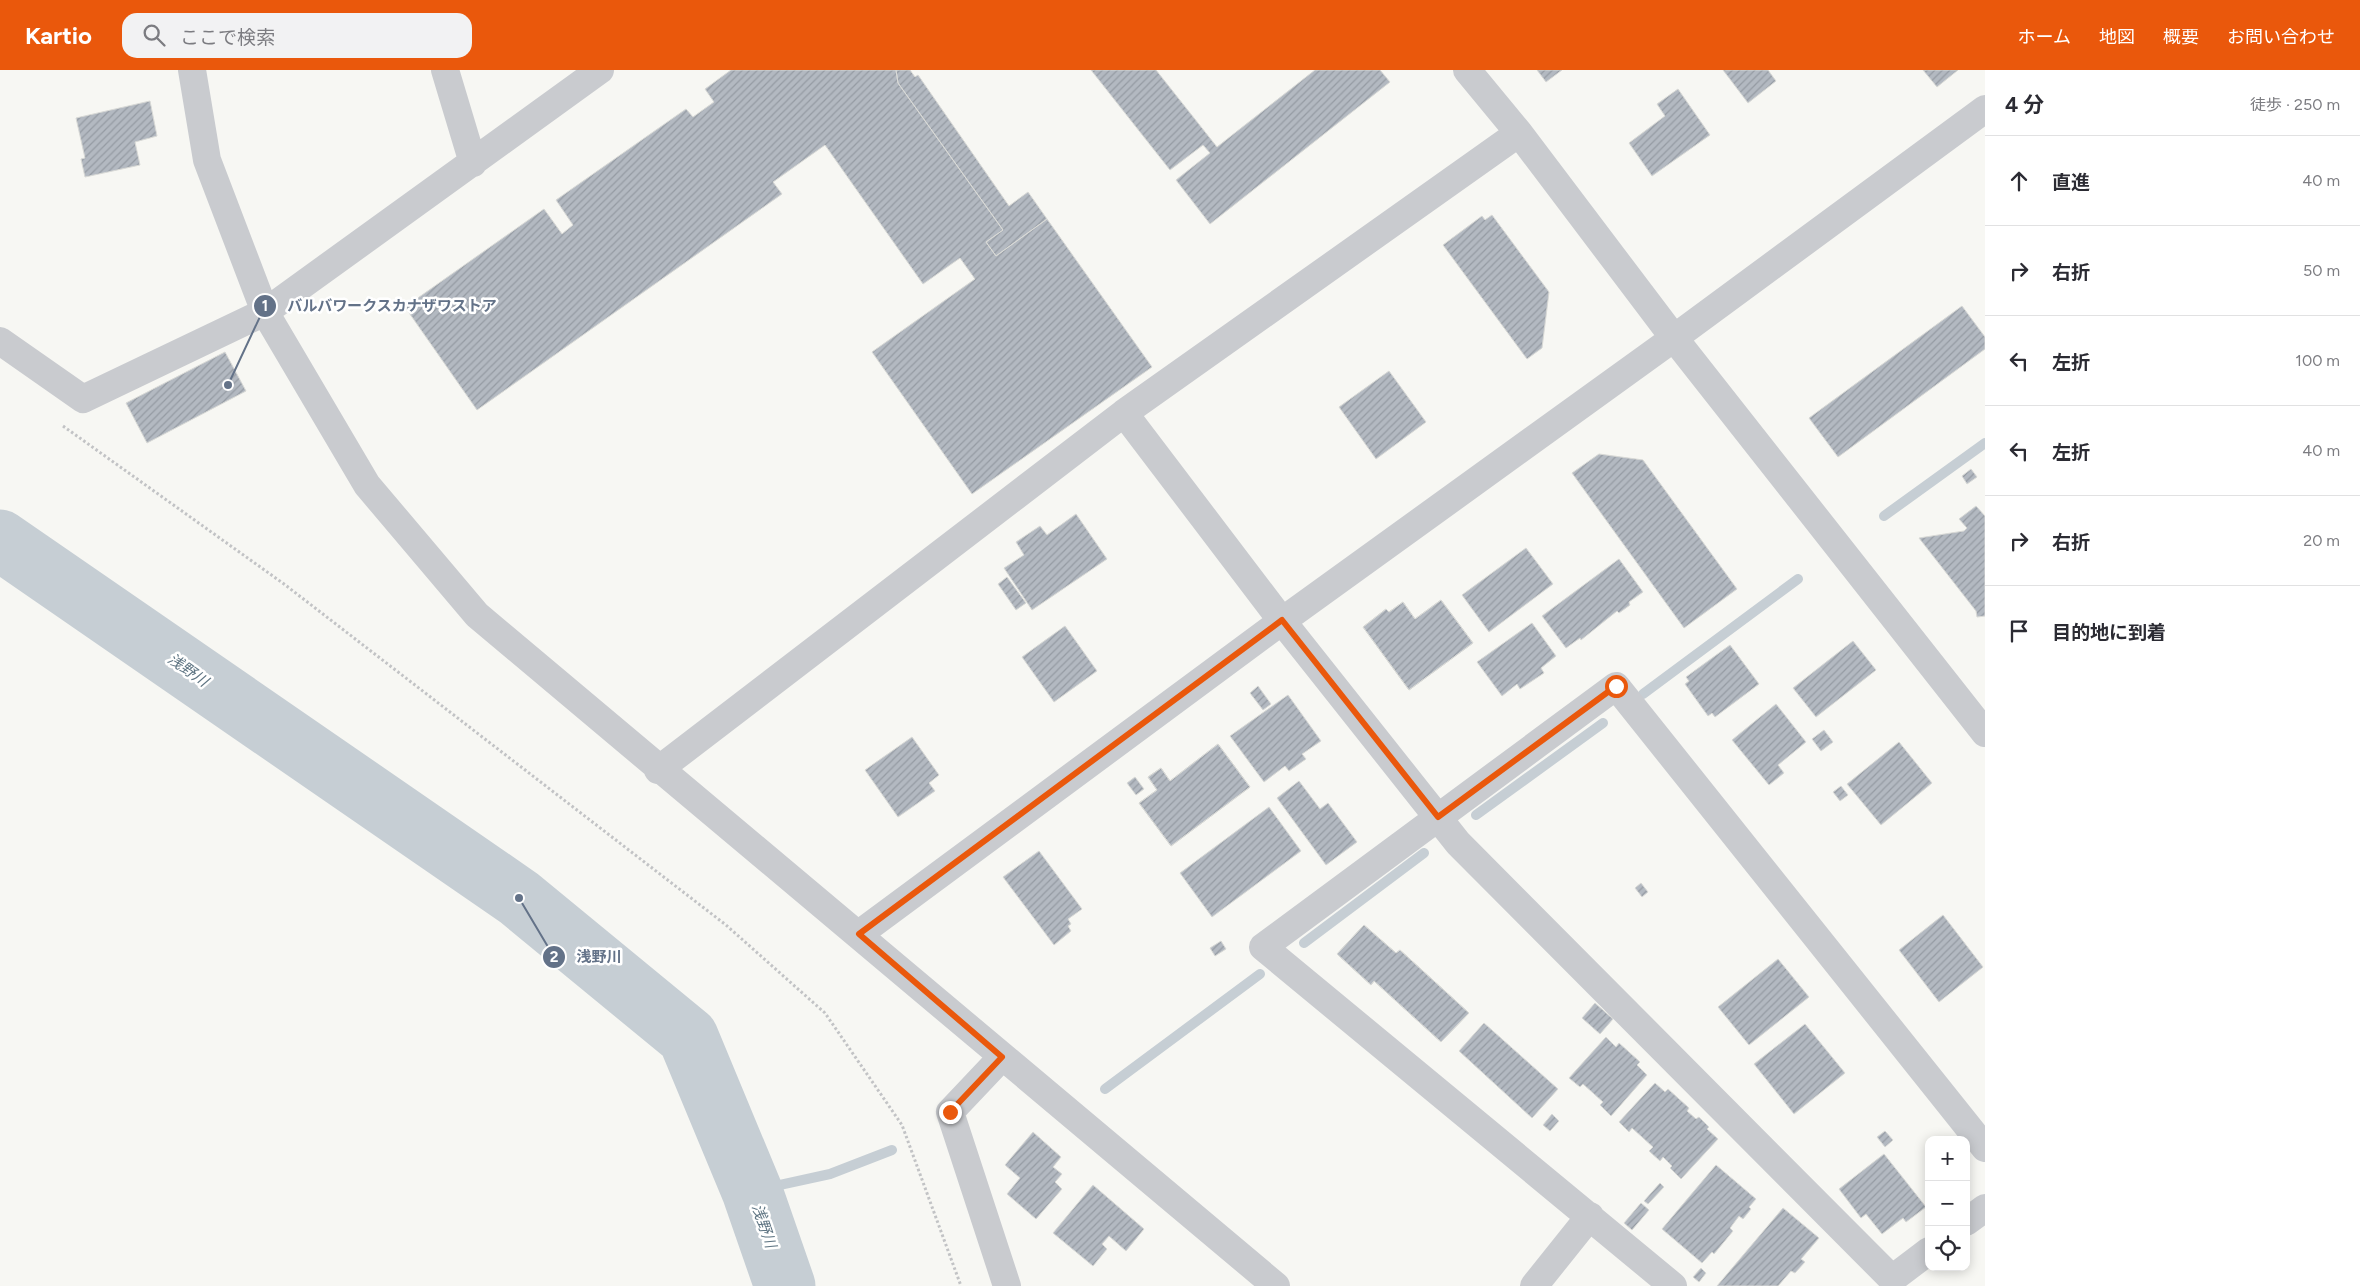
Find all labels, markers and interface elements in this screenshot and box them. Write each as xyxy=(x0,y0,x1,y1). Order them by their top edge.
search box xyxy=(122,13,472,58)
text: Kartio xyxy=(25,21,92,50)
icon: search xyxy=(140,21,168,49)
text: ここで検索 xyxy=(180,26,275,49)
text: ホーム xyxy=(2018,26,2071,48)
text: 地図 xyxy=(2099,26,2135,48)
text: 概要 xyxy=(2163,26,2199,48)
text: お問い合わせ xyxy=(2227,26,2335,48)
text: 4 分 xyxy=(2005,92,2044,117)
text: 徒歩 · 250 m xyxy=(2250,95,2340,114)
icon: ahead xyxy=(2005,167,2033,195)
text: 直進 xyxy=(2052,171,2090,194)
text: 40 m xyxy=(2302,171,2340,190)
icon: right xyxy=(2005,257,2033,285)
text: 右折 xyxy=(2052,261,2090,284)
text: 50 m xyxy=(2303,261,2340,280)
callout: バルバワークスカナザワストア xyxy=(252,291,507,321)
text: 1 xyxy=(262,297,268,315)
text: バルバワークスカナザワストア xyxy=(287,297,497,315)
icon: left xyxy=(2005,347,2033,375)
text: 左折 xyxy=(2052,351,2090,374)
text: 100 m xyxy=(2295,351,2340,370)
icon: left xyxy=(2005,437,2033,465)
text: 左折 xyxy=(2052,441,2090,464)
text: 40 m xyxy=(2302,441,2340,460)
icon: right xyxy=(2005,527,2033,555)
text: 右折 xyxy=(2052,531,2090,554)
text: 20 m xyxy=(2303,531,2340,550)
icon: arrive xyxy=(2005,617,2033,645)
text: 目的地に到着 xyxy=(2052,621,2166,644)
water label: 浅野川 xyxy=(164,650,213,691)
route start xyxy=(1605,675,1628,698)
callout: 浅野川 xyxy=(542,942,632,972)
text: 2 xyxy=(550,948,559,966)
text: 浅野川 xyxy=(576,948,622,966)
route end xyxy=(939,1101,962,1124)
map controls xyxy=(1925,1136,1970,1271)
button: + xyxy=(1925,1136,1970,1181)
button: − xyxy=(1925,1181,1970,1226)
water label: 浅野川 xyxy=(748,1202,780,1252)
button: locate xyxy=(1925,1226,1970,1271)

